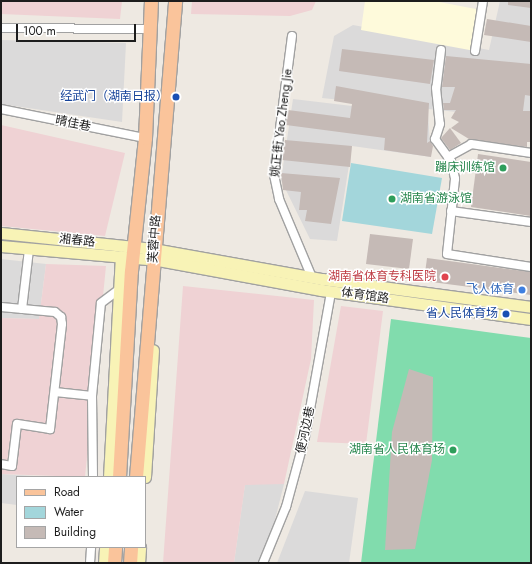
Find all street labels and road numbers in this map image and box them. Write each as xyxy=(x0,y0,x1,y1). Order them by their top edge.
street label: 姚正街 Yao Zheng Jie xyxy=(268,68,296,178)
street label: 晴佳巷 xyxy=(54,113,92,135)
street label: 芙蓉中路 xyxy=(146,215,164,263)
street label: 湘春路 xyxy=(58,232,96,250)
street label: 体育馆路 xyxy=(340,286,390,306)
street label: 便河边巷 xyxy=(294,405,318,455)

